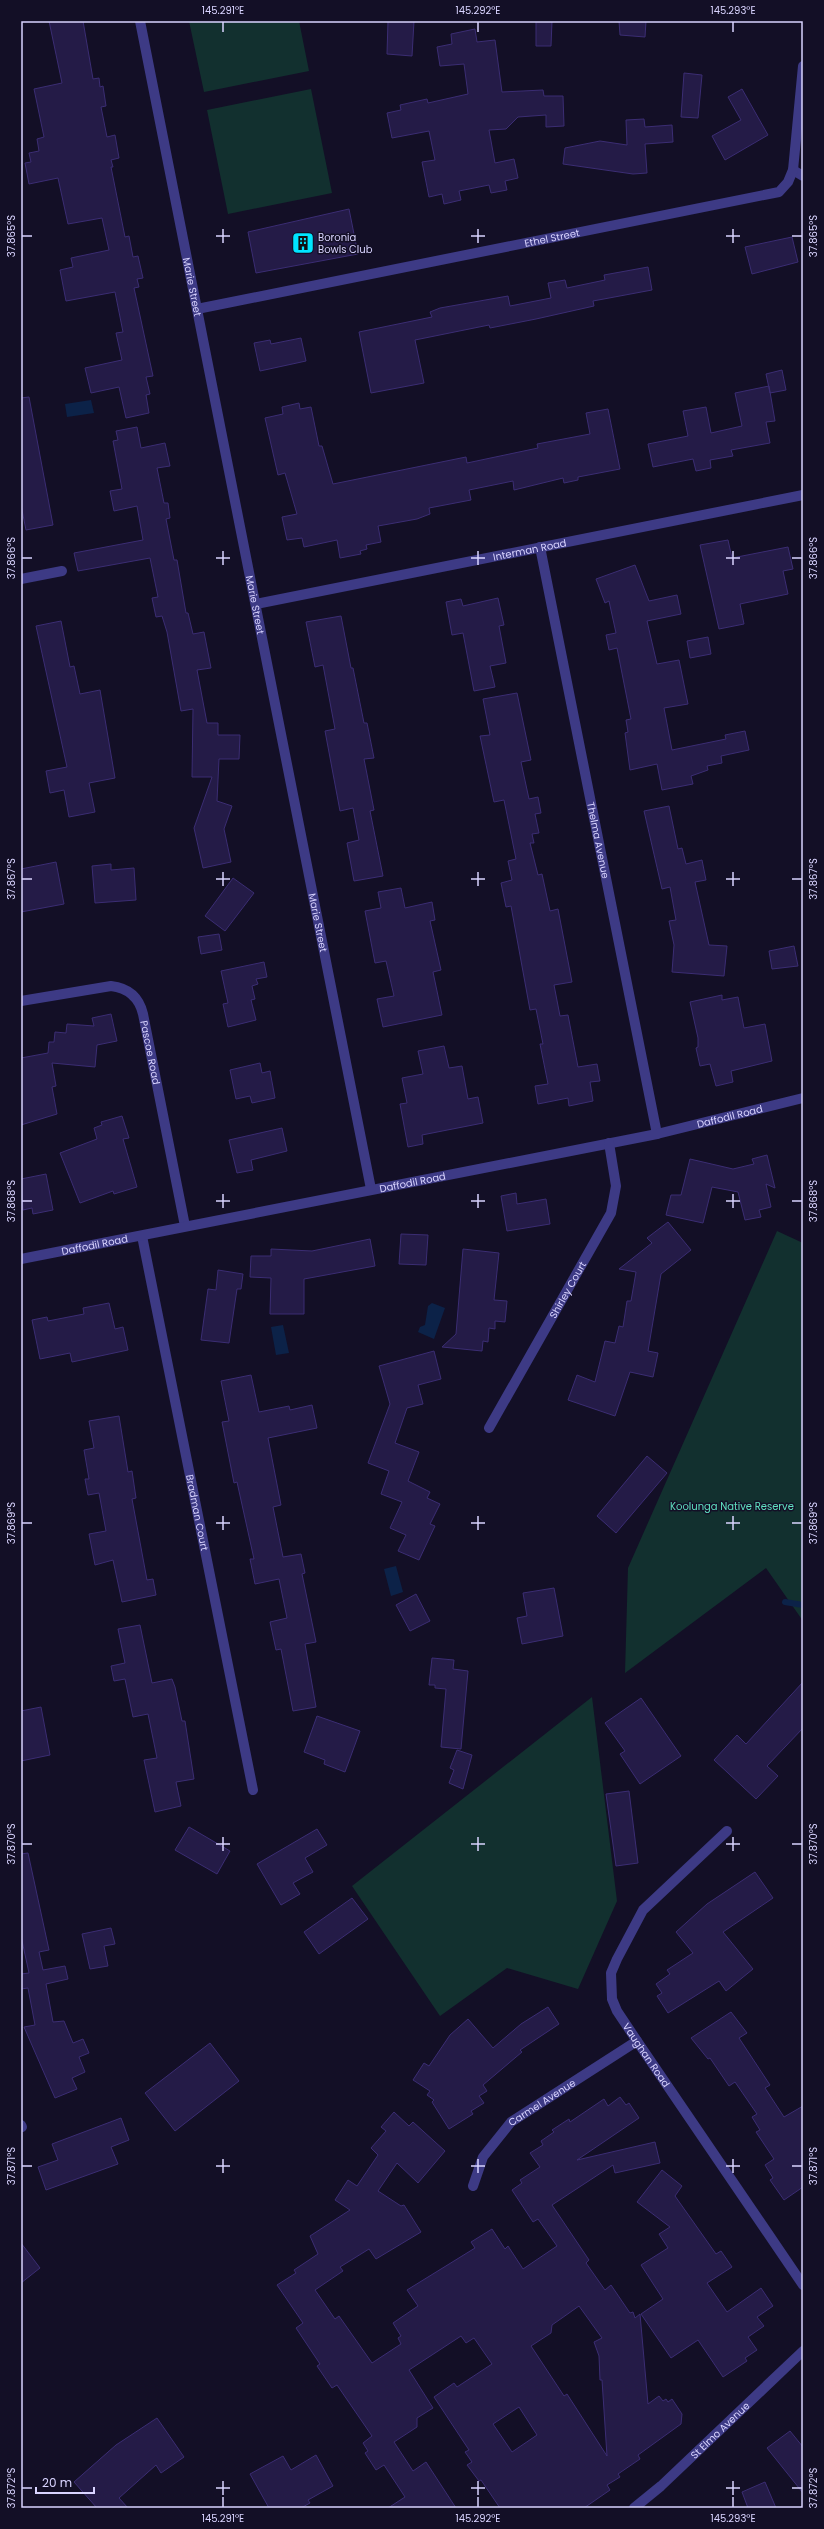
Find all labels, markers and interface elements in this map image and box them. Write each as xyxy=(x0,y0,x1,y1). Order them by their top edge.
text: 145.291°E xyxy=(202,3,244,18)
text: 145.292°E xyxy=(456,3,500,18)
text: 145.293°E xyxy=(710,3,756,18)
text: 37.865°S xyxy=(4,215,19,257)
text: 37.865°S xyxy=(806,215,821,257)
street label: Ethel Street xyxy=(523,225,581,251)
building icon: Boronia Bowls Club xyxy=(290,230,316,256)
place label: Boronia Bowls Club xyxy=(318,230,373,257)
street label: Marie Street xyxy=(179,256,206,318)
street label: Interman Road xyxy=(492,535,568,564)
text: 37.866°S xyxy=(4,537,19,579)
text: 37.866°S xyxy=(806,537,821,579)
street label: Marie Street xyxy=(242,574,269,636)
street label: Thelma Avenue xyxy=(583,801,613,880)
text: 37.867°S xyxy=(4,858,19,900)
text: 37.867°S xyxy=(806,858,821,900)
street label: Marie Street xyxy=(305,892,332,954)
street label: Pascoe Road xyxy=(137,1019,164,1086)
street label: Daffodil Road xyxy=(695,1101,764,1131)
street label: Daffodil Road xyxy=(378,1168,447,1196)
text: 37.868°S xyxy=(4,1180,19,1222)
text: 37.868°S xyxy=(806,1180,821,1222)
street label: Daffodil Road xyxy=(60,1231,129,1258)
street label: Shirley Court xyxy=(545,1258,590,1321)
street label: Bradman Court xyxy=(182,1473,212,1552)
park label: Koolunga Native Reserve xyxy=(670,1499,794,1514)
text: 37.869°S xyxy=(4,1502,19,1544)
text: 37.869°S xyxy=(806,1502,821,1544)
text: 37.870°S xyxy=(4,1823,19,1865)
text: 37.870°S xyxy=(806,1823,821,1865)
street label: Vaughan Road xyxy=(619,2020,674,2090)
street label: Carmel Avenue xyxy=(505,2075,578,2130)
text: 37.871°S xyxy=(4,2147,19,2185)
text: 37.871°S xyxy=(806,2147,821,2185)
street label: St Elmo Avenue xyxy=(687,2398,753,2462)
text: 37.872°S xyxy=(4,2467,19,2508)
text: 37.872°S xyxy=(806,2467,821,2508)
scale bar xyxy=(36,2469,94,2495)
text: 20 m xyxy=(42,2474,72,2491)
text: 145.291°E xyxy=(202,2511,244,2526)
text: 145.292°E xyxy=(456,2511,500,2526)
text: 145.293°E xyxy=(710,2511,756,2526)

